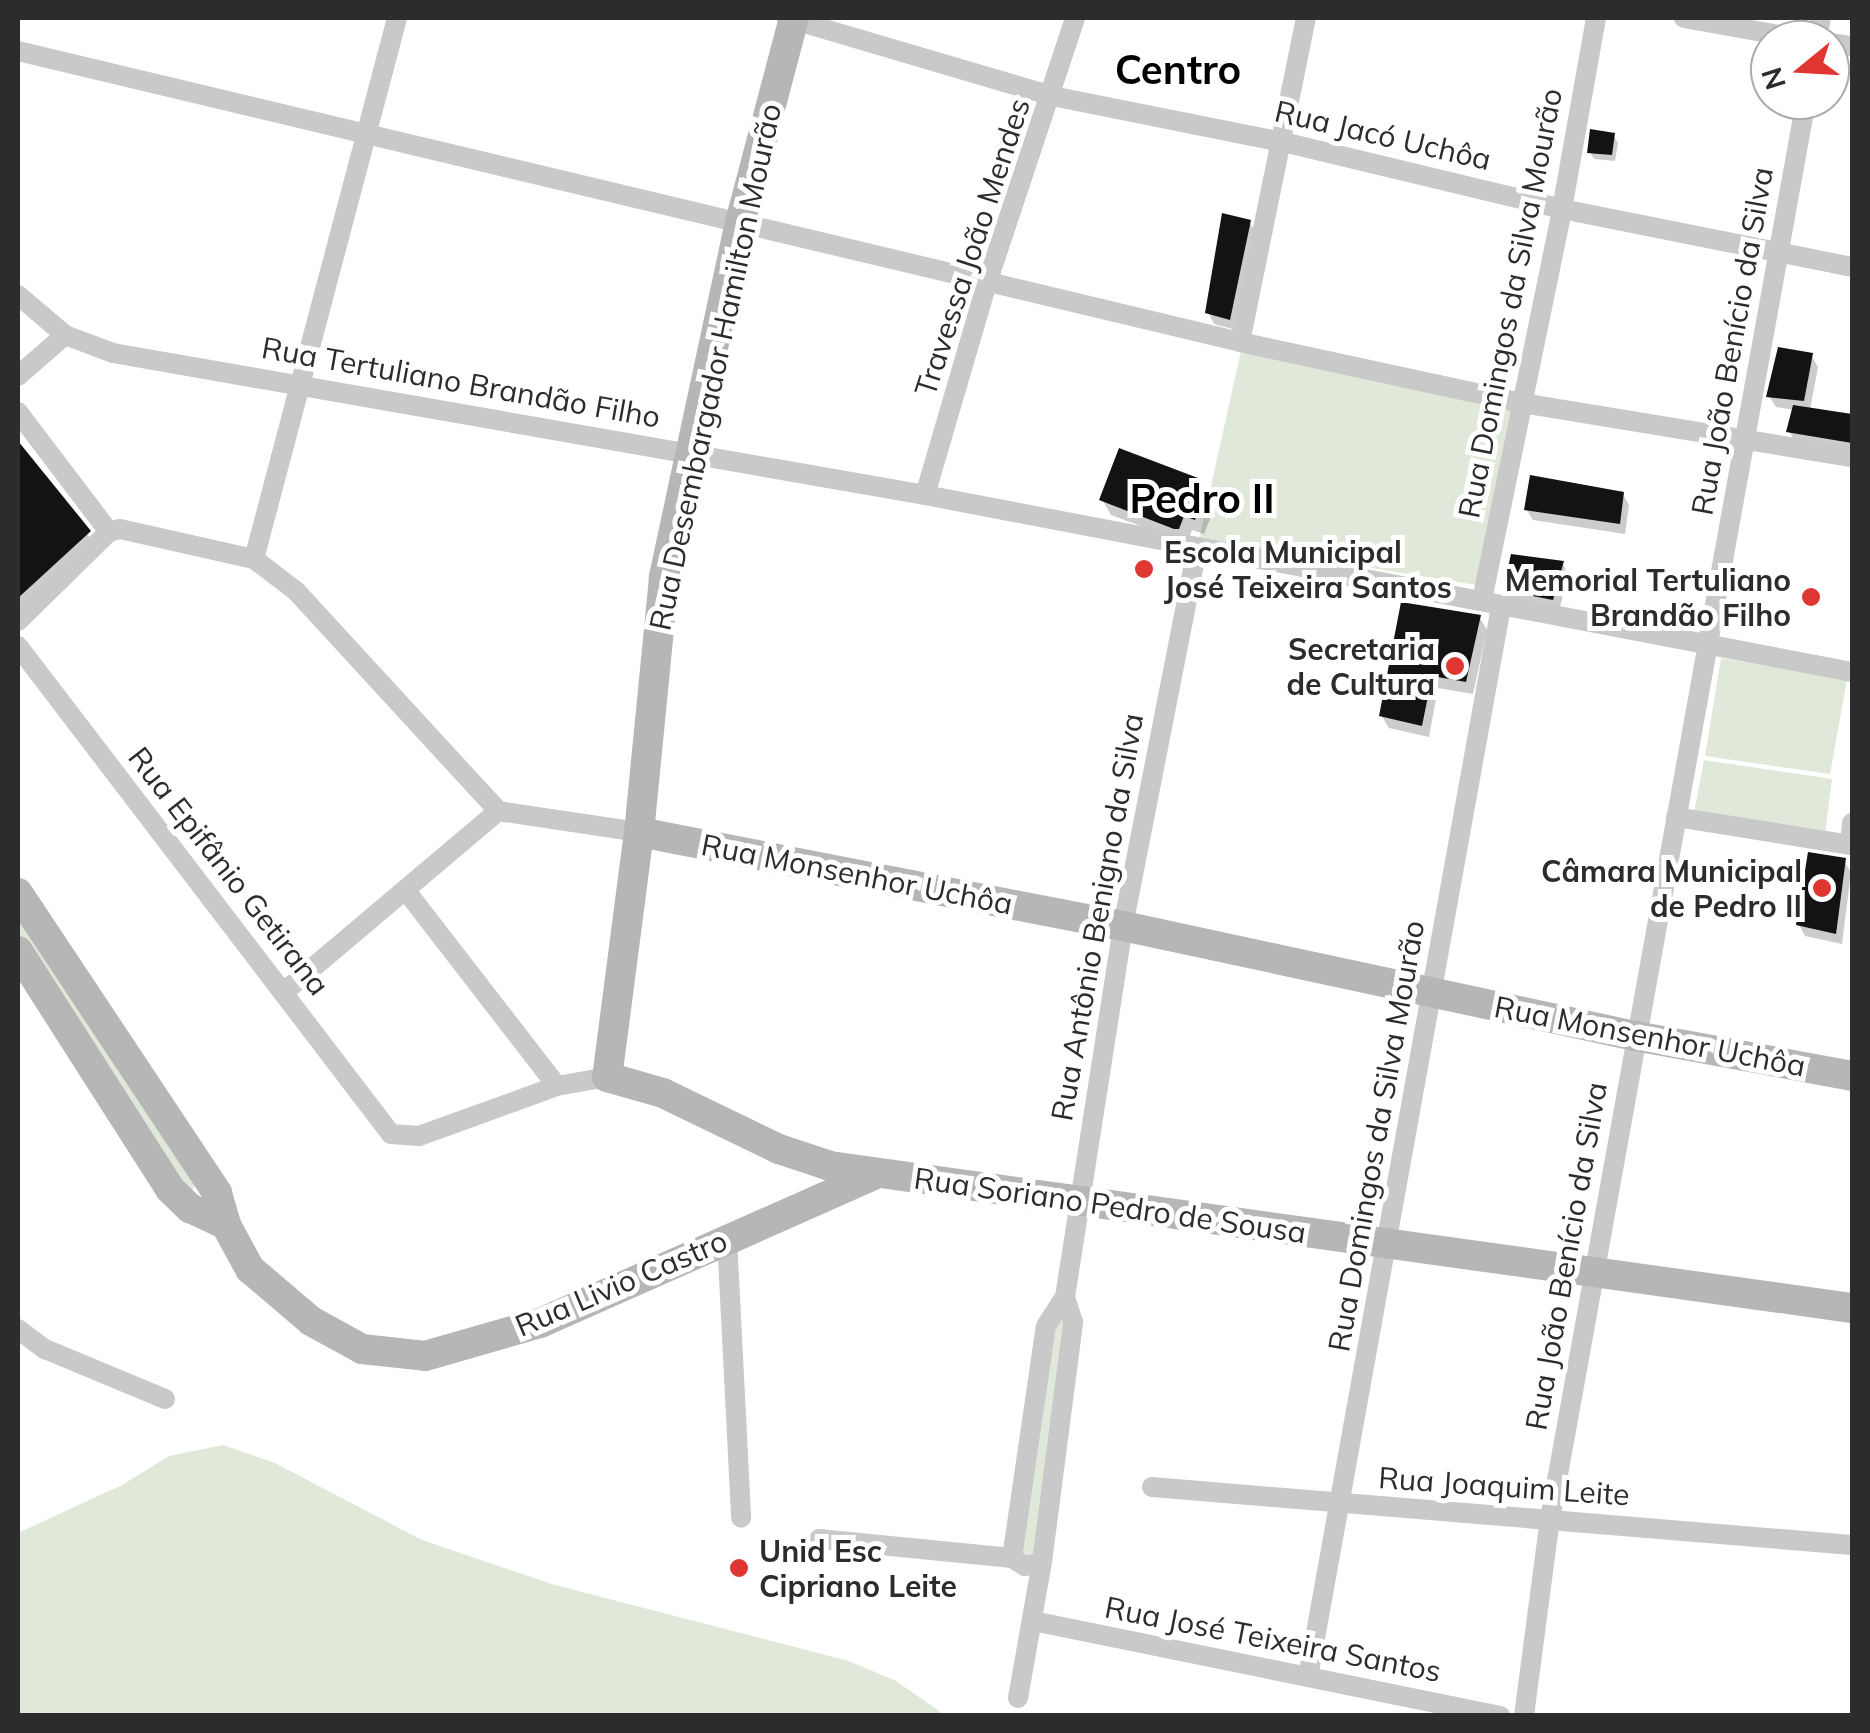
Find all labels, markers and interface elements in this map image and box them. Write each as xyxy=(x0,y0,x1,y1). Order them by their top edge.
north arrow xyxy=(1750,20,1850,120)
district label: Centro xyxy=(1115,45,1241,93)
text: N xyxy=(1753,63,1793,94)
street label: Rua Domingos da Silva Mourão xyxy=(1451,85,1569,521)
street label: Rua Jacó Uchôa xyxy=(1271,93,1495,177)
street label: Travessa João Mendes xyxy=(907,94,1037,400)
street label: Rua Desembargador Hamilton Mourão xyxy=(642,100,788,634)
street label: Rua João Benício da Silva xyxy=(1684,164,1780,518)
street label: Rua Tertuliano Brandão Filho xyxy=(259,329,663,435)
district label: Pedro II xyxy=(1129,474,1275,522)
place label: Escola Municipal José Teixeira Santos xyxy=(1164,534,1452,604)
marker: Escola Municipal José Teixeira Santos xyxy=(1133,558,1155,580)
place label: Memorial Tertuliano Brandão Filho xyxy=(1505,562,1791,632)
marker: Memorial Tertuliano Brandão Filho xyxy=(1800,586,1822,608)
place label: Secretaria de Cultura xyxy=(1286,631,1435,702)
marker: Secretaria de Cultura xyxy=(1444,655,1466,677)
street label: Rua Antônio Benigno da Silva xyxy=(1043,710,1151,1124)
street label: Rua Epifânio Getirana xyxy=(121,740,337,1002)
street label: Rua Monsenhor Uchôa xyxy=(698,826,1016,922)
place label: Câmara Municipal de Pedro II xyxy=(1541,853,1802,924)
marker: Câmara Municipal de Pedro II xyxy=(1811,877,1833,899)
street label: Rua Domingos da Silva Mourão xyxy=(1320,918,1432,1354)
street label: Rua Monsenhor Uchôa xyxy=(1491,988,1809,1084)
street label: Rua João Benício da Silva xyxy=(1518,1079,1614,1433)
street label: Rua Soriano Pedro de Sousa xyxy=(912,1160,1308,1250)
street label: Rua Livio Castro xyxy=(510,1222,732,1344)
street label: Rua Joaquim Leite xyxy=(1377,1459,1631,1513)
place label: Unid Esc Cipriano Leite xyxy=(759,1533,957,1604)
marker: Unid Esc Cipriano Leite xyxy=(728,1557,750,1579)
street label: Rua José Teixeira Santos xyxy=(1102,1589,1444,1689)

